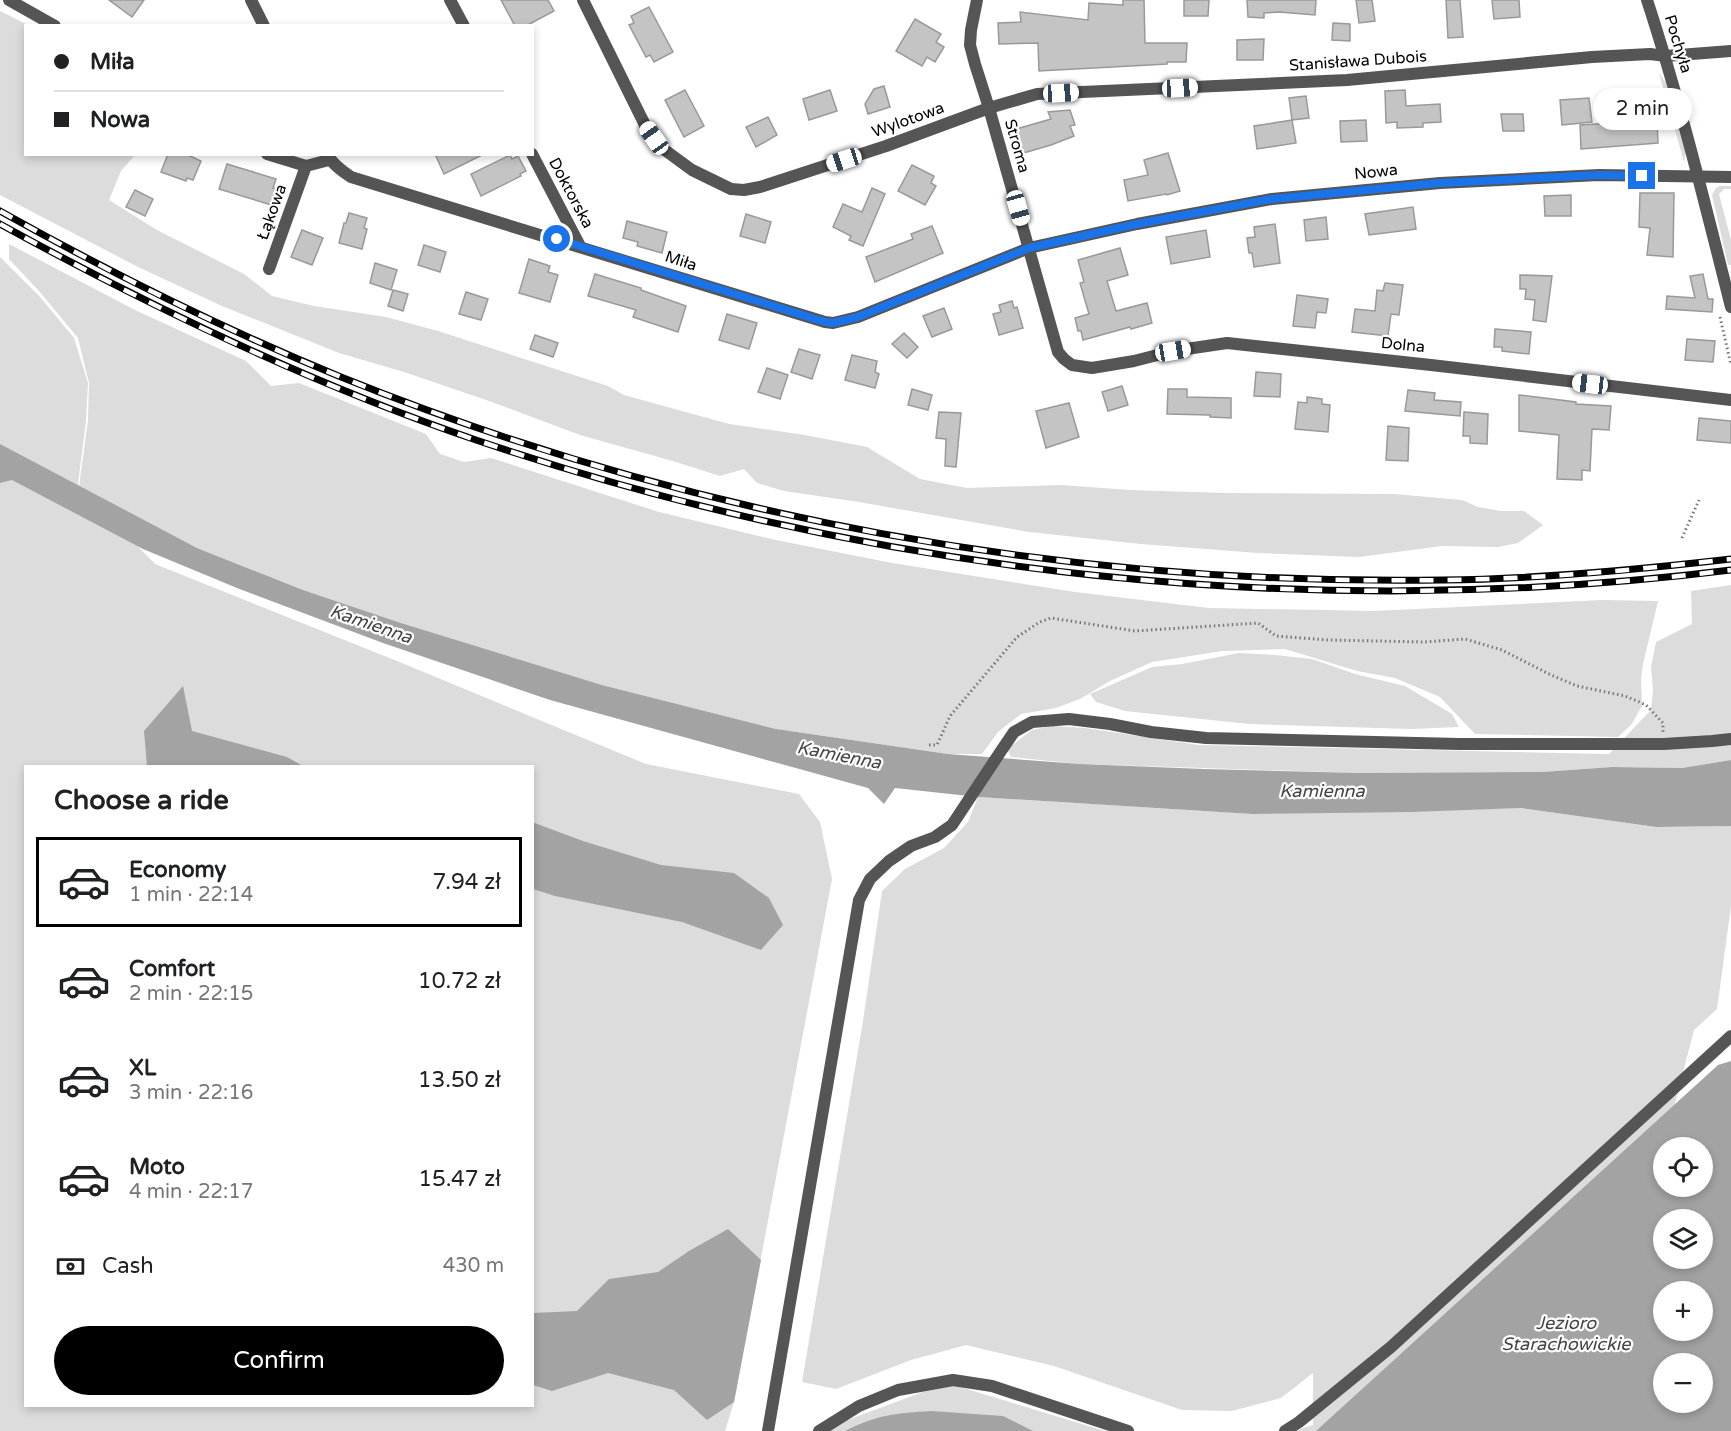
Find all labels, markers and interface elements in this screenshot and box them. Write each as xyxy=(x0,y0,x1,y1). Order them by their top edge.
street label: Pochyła xyxy=(1660,12,1696,76)
street label: Stanisława Dubois xyxy=(1289,46,1427,76)
text: Miła xyxy=(90,49,135,75)
car xyxy=(1162,78,1198,98)
car xyxy=(1043,83,1079,103)
callout: 2 min xyxy=(1592,89,1692,131)
text: 2 min xyxy=(1616,97,1669,121)
street label: Wylotowa xyxy=(869,98,947,142)
text: Nowa xyxy=(90,107,150,133)
street label: Stroma xyxy=(1000,117,1034,175)
car xyxy=(636,118,672,158)
car xyxy=(824,146,864,174)
street label: Doktorska xyxy=(544,154,598,232)
street label: Nowa xyxy=(1353,160,1399,184)
route end xyxy=(1628,162,1655,189)
street label: Łąkowa xyxy=(253,181,291,243)
car xyxy=(1004,188,1032,228)
route start xyxy=(543,225,570,252)
street label: Miła xyxy=(662,246,700,276)
street label: Dolna xyxy=(1380,333,1426,357)
car xyxy=(1154,339,1192,363)
car xyxy=(1571,373,1609,395)
water label: Kamienna xyxy=(327,600,416,649)
water label: Kamienna xyxy=(795,736,884,774)
water label: Kamienna xyxy=(1279,780,1366,802)
text: Choose a ride xyxy=(54,784,229,817)
icon: car xyxy=(57,855,111,909)
text: Economy xyxy=(129,857,226,883)
text: 7.94 zł xyxy=(433,869,501,895)
text: 1 min · 22:14 xyxy=(129,883,253,907)
icon: car xyxy=(57,954,111,1008)
text: Comfort xyxy=(129,956,215,982)
text: 10.72 zł xyxy=(418,968,501,994)
text: 2 min · 22:15 xyxy=(129,982,253,1006)
icon: car xyxy=(57,1053,111,1107)
text: XL xyxy=(129,1055,156,1081)
text: 13.50 zł xyxy=(418,1067,501,1093)
text: 3 min · 22:16 xyxy=(129,1081,253,1105)
map controls xyxy=(1653,1137,1713,1413)
button: locate xyxy=(1653,1137,1713,1197)
icon: car xyxy=(57,1152,111,1206)
text: Moto xyxy=(129,1154,185,1180)
text: 15.47 zł xyxy=(418,1166,501,1192)
text: 4 min · 22:17 xyxy=(129,1180,253,1204)
button: layers xyxy=(1653,1209,1713,1269)
icon: cash xyxy=(54,1250,87,1283)
text: Cash xyxy=(102,1253,154,1279)
text: 430 m xyxy=(443,1254,504,1278)
button: + xyxy=(1653,1281,1713,1341)
water label: Jezioro Starachowickie xyxy=(1502,1312,1631,1355)
button: Confirm xyxy=(54,1326,504,1395)
button: − xyxy=(1653,1353,1713,1413)

